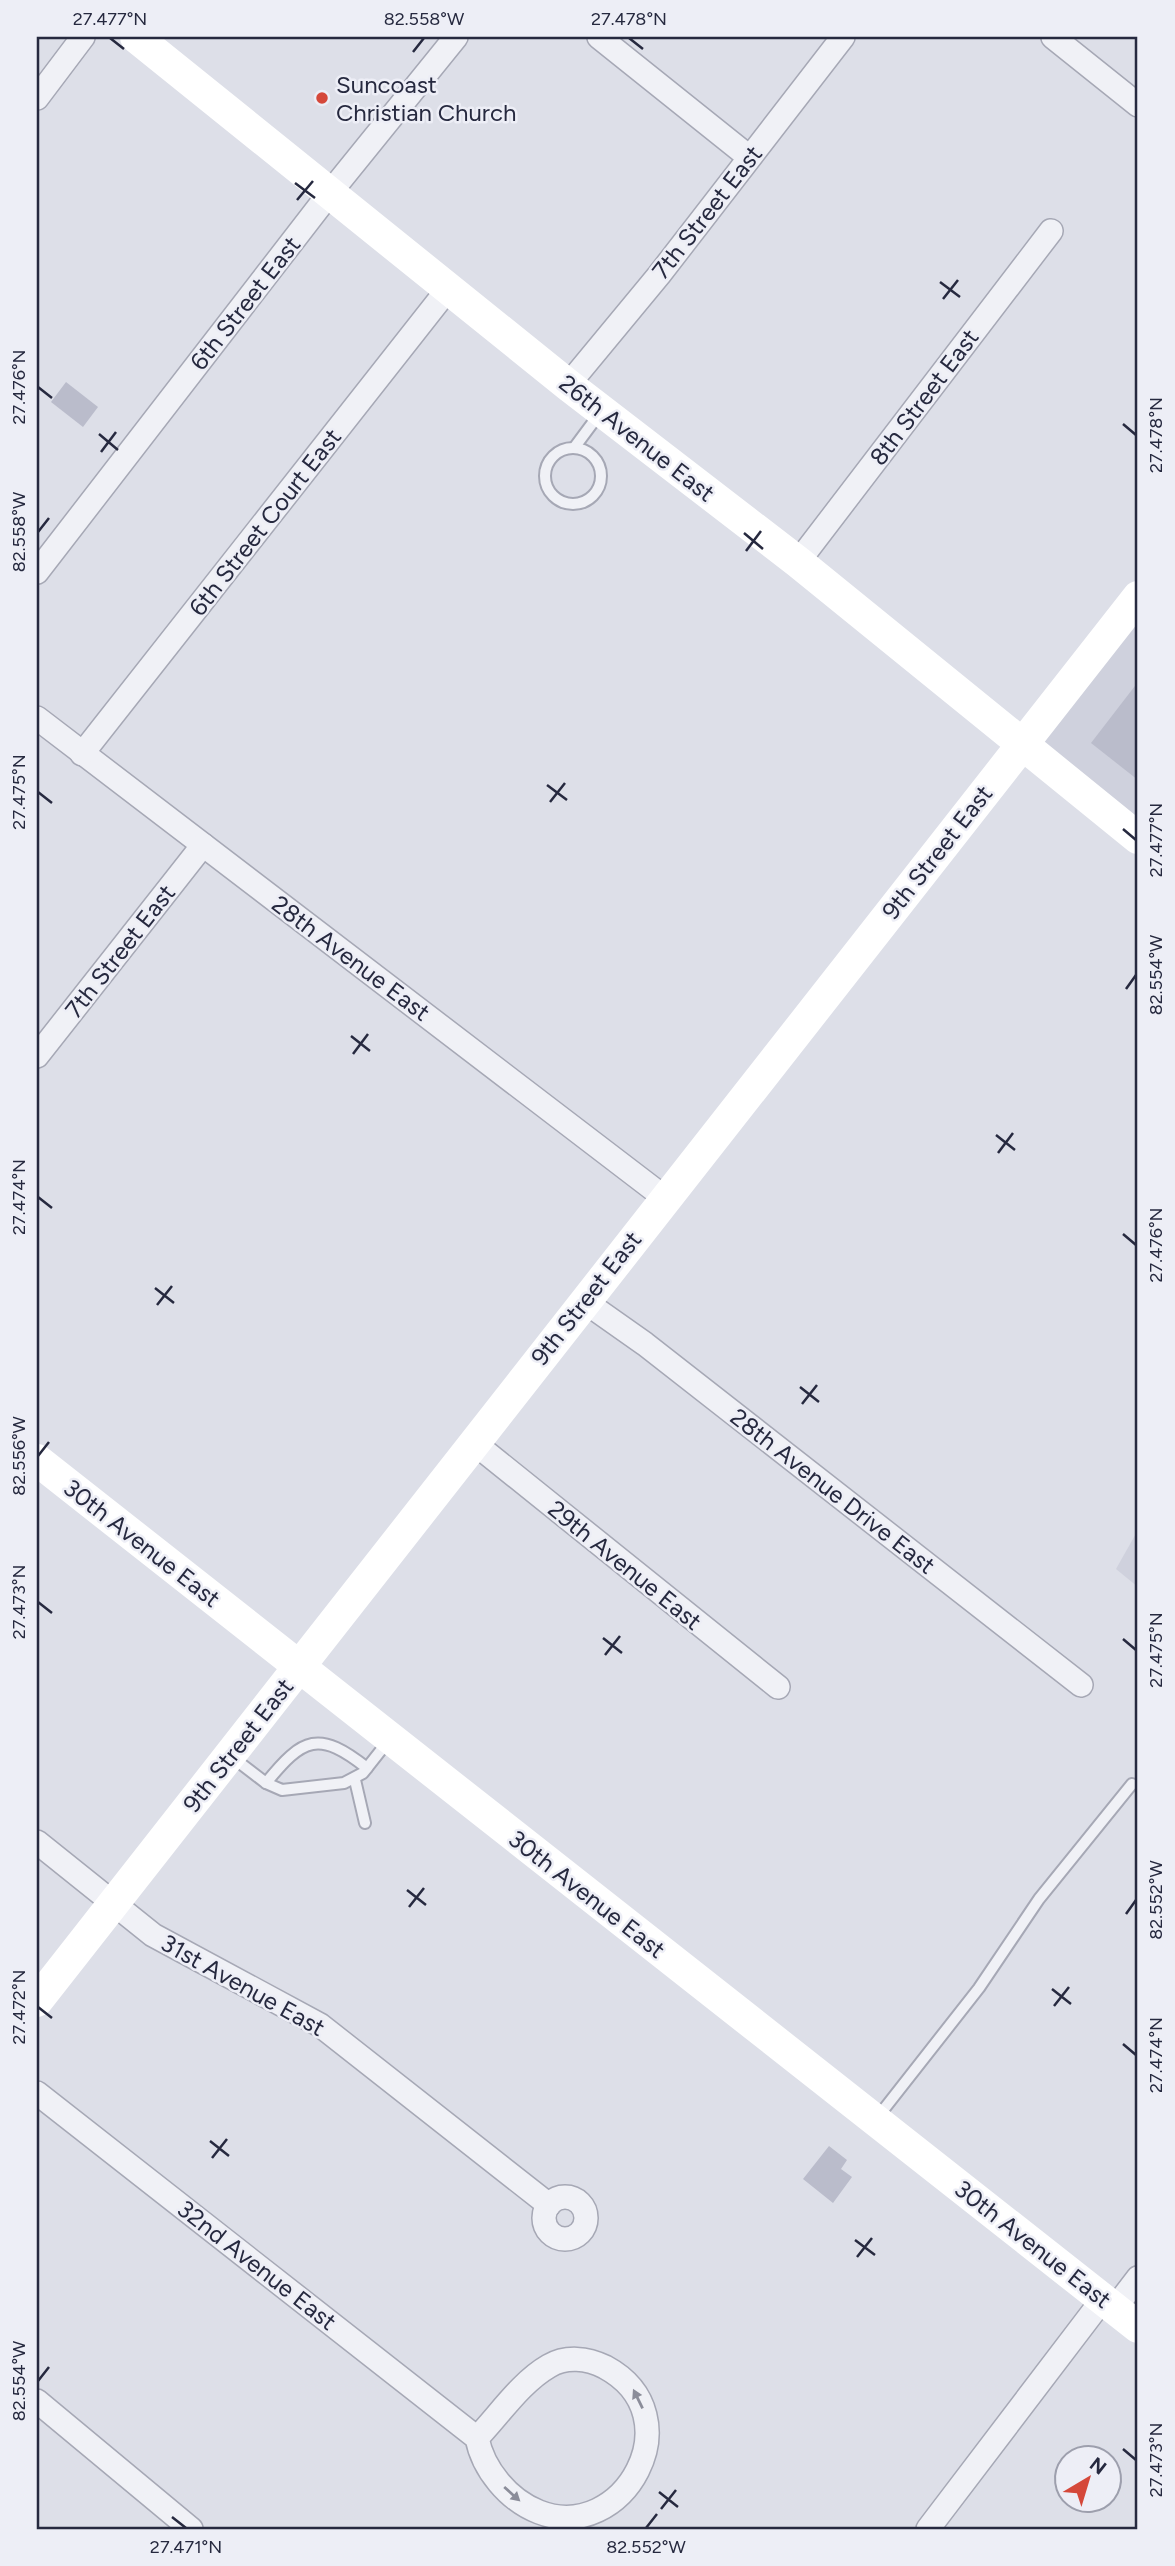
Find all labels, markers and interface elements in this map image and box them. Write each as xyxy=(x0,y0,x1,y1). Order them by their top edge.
text: 27.477°N xyxy=(73,8,147,30)
text: 82.558°W xyxy=(384,8,465,30)
text: 27.478°N xyxy=(591,8,667,30)
place label: Suncoast Christian Church xyxy=(336,70,516,127)
marker: Suncoast Christian Church xyxy=(314,90,330,106)
street label: 7th Street East xyxy=(646,140,768,284)
street label: 6th Street East xyxy=(184,230,306,376)
street label: 8th Street East xyxy=(863,323,985,471)
text: 27.476°N xyxy=(8,349,30,425)
street label: 26th Avenue East xyxy=(554,368,720,508)
text: 27.478°N xyxy=(1145,397,1167,473)
street label: 6th Street Court East xyxy=(183,423,347,621)
text: 82.558°W xyxy=(8,491,30,572)
text: 27.475°N xyxy=(8,754,30,830)
street label: 9th Street East xyxy=(876,779,998,925)
text: 27.477°N xyxy=(1145,803,1167,877)
street label: 7th Street East xyxy=(59,879,181,1023)
street label: 28th Avenue East xyxy=(266,889,436,1027)
text: 82.554°W xyxy=(1145,934,1167,1015)
text: 27.474°N xyxy=(8,1159,30,1235)
text: 27.476°N xyxy=(1145,1207,1167,1283)
street label: 9th Street East xyxy=(525,1225,647,1371)
street label: 28th Avenue Drive East xyxy=(725,1402,941,1580)
text: 82.556°W xyxy=(8,1415,30,1496)
street label: 30th Avenue East xyxy=(58,1473,226,1613)
street label: 29th Avenue East xyxy=(542,1494,708,1636)
text: 27.473°N xyxy=(8,1565,30,1639)
text: 27.475°N xyxy=(1145,1612,1167,1688)
street label: 9th Street East xyxy=(177,1672,299,1818)
street label: 30th Avenue East xyxy=(503,1824,671,1964)
text: 82.552°W xyxy=(1145,1860,1167,1940)
street label: 31st Avenue East xyxy=(156,1928,330,2042)
text: 27.472°N xyxy=(8,1970,30,2044)
text: 27.474°N xyxy=(1145,2017,1167,2093)
street label: 30th Avenue East xyxy=(949,2174,1117,2314)
street label: 32nd Avenue East xyxy=(172,2194,342,2336)
text: 82.554°W xyxy=(8,2340,30,2421)
one-way arrow xyxy=(632,2388,644,2408)
text: 27.473°N xyxy=(1145,2423,1167,2497)
north arrow xyxy=(1052,2444,1122,2514)
text: N xyxy=(1085,2452,1111,2480)
one-way arrow xyxy=(503,2486,521,2502)
text: 27.471°N xyxy=(150,2536,222,2558)
text: 82.552°W xyxy=(606,2536,686,2558)

